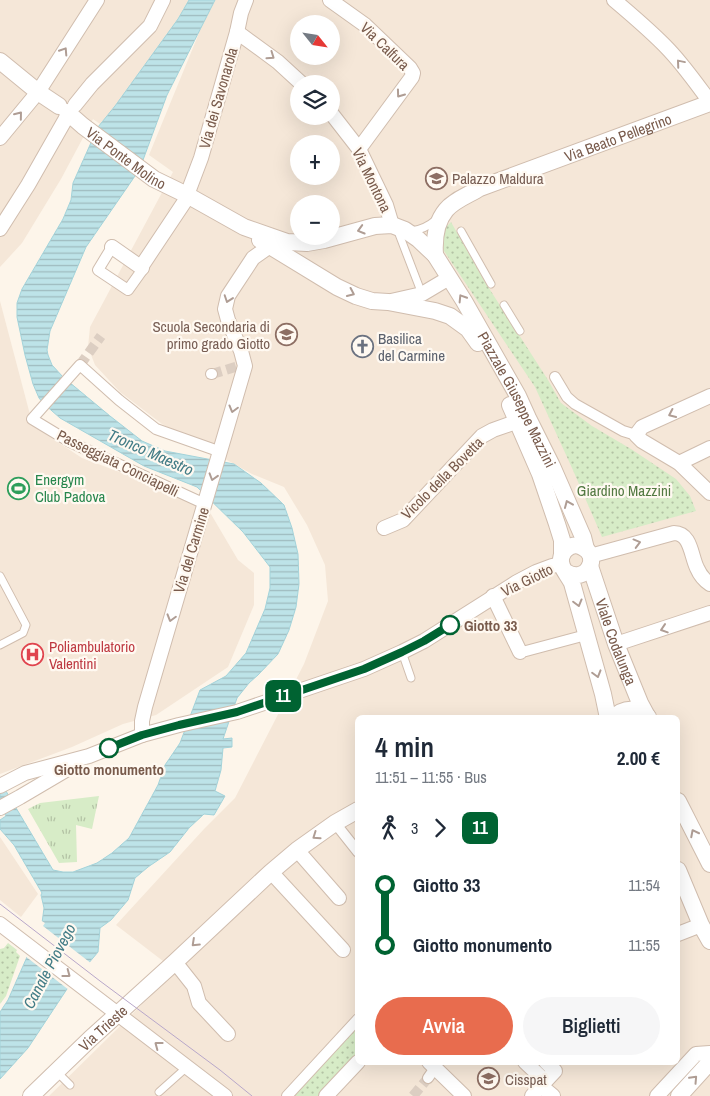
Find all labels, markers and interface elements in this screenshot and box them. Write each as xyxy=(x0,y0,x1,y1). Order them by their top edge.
north arrow xyxy=(290,15,340,65)
map controls xyxy=(290,15,340,245)
street label: Via Calfura xyxy=(356,17,414,75)
street label: Via dei Savonarola xyxy=(194,45,243,151)
one-way arrow xyxy=(58,47,67,56)
one-way arrow xyxy=(265,50,275,59)
one-way arrow xyxy=(677,60,686,69)
button: layers xyxy=(290,75,340,125)
one-way arrow xyxy=(397,88,405,97)
street label: Via Beato Pellegrino xyxy=(561,108,674,166)
one-way arrow xyxy=(13,112,22,121)
street label: Via Ponte Molino xyxy=(82,122,170,194)
button: + xyxy=(290,135,340,185)
street label: Via Montona xyxy=(347,144,397,216)
school or university icon: Palazzo Maldura xyxy=(424,166,448,190)
place label: Palazzo Maldura xyxy=(452,168,544,189)
button: − xyxy=(290,195,340,245)
one-way arrow xyxy=(357,225,366,235)
one-way arrow xyxy=(346,287,355,298)
one-way arrow xyxy=(224,294,234,303)
one-way arrow xyxy=(459,295,468,304)
place label: Scuola Secondaria di primo grado Giotto xyxy=(152,316,270,354)
school or university icon: Scuola Secondaria di primo grado Giotto xyxy=(274,323,298,347)
place label: Basilica del Carmine xyxy=(378,328,445,366)
street label: Piazzale Giuseppe Mazzini xyxy=(473,328,561,471)
church icon: Basilica del Carmine xyxy=(350,335,374,359)
one-way arrow xyxy=(228,404,238,412)
one-way arrow xyxy=(668,407,677,418)
water label: Tronco Maestro xyxy=(105,423,197,481)
street label: Passeggiata Conciapelli xyxy=(53,424,183,502)
street label: Vicolo della Bovetta xyxy=(396,432,488,524)
place label: Energym Club Padova xyxy=(35,469,106,507)
one-way arrow xyxy=(208,473,218,481)
sports icon: Energym Club Padova xyxy=(7,476,31,500)
park label: Giardino Mazzini xyxy=(577,480,671,501)
one-way arrow xyxy=(564,500,574,509)
street label: Via del Carmine xyxy=(168,504,214,595)
one-way arrow xyxy=(633,538,642,549)
street label: Via Giotto xyxy=(498,558,557,602)
street label: Viale Codalunga xyxy=(591,596,642,688)
one-way arrow xyxy=(572,598,582,606)
one-way arrow xyxy=(166,613,176,621)
marker: Giotto 33 xyxy=(440,615,460,635)
place label: Giotto 33 xyxy=(464,615,517,636)
one-way arrow xyxy=(660,623,668,633)
place label: Poliambulatorio Valentini xyxy=(49,636,135,674)
hospital icon: Poliambulatorio Valentini xyxy=(21,643,45,667)
one-way arrow xyxy=(592,669,602,678)
line badge: 11 xyxy=(260,680,306,712)
text: 11 xyxy=(275,683,291,708)
text: 4 min xyxy=(375,728,434,766)
marker: Giotto monumento xyxy=(99,738,119,758)
text: 2.00 € xyxy=(617,745,660,771)
place label: Giotto monumento xyxy=(54,759,164,780)
text: 11:51 – 11:55 · Bus xyxy=(375,766,487,788)
icon: walk xyxy=(375,814,403,842)
icon: forward xyxy=(426,814,454,842)
text: 11 xyxy=(472,815,488,840)
text: 3 xyxy=(411,817,418,839)
one-way arrow xyxy=(690,829,700,838)
one-way arrow xyxy=(313,830,322,839)
text: Giotto 33 xyxy=(413,872,481,898)
text: 11:54 xyxy=(628,874,660,896)
water label: Canale Piovego xyxy=(17,920,81,1012)
text: Giotto monumento xyxy=(413,932,552,958)
text: 11:55 xyxy=(628,934,660,956)
one-way arrow xyxy=(191,937,200,946)
one-way arrow xyxy=(61,969,70,977)
button: Avvia xyxy=(375,997,513,1055)
button: Biglietti xyxy=(523,997,660,1055)
street label: Via Trieste xyxy=(74,1000,132,1055)
one-way arrow xyxy=(155,1043,164,1051)
school or university icon: Cisspat xyxy=(477,1067,501,1091)
place label: Cisspat xyxy=(505,1069,547,1090)
one-way arrow xyxy=(688,1076,697,1085)

